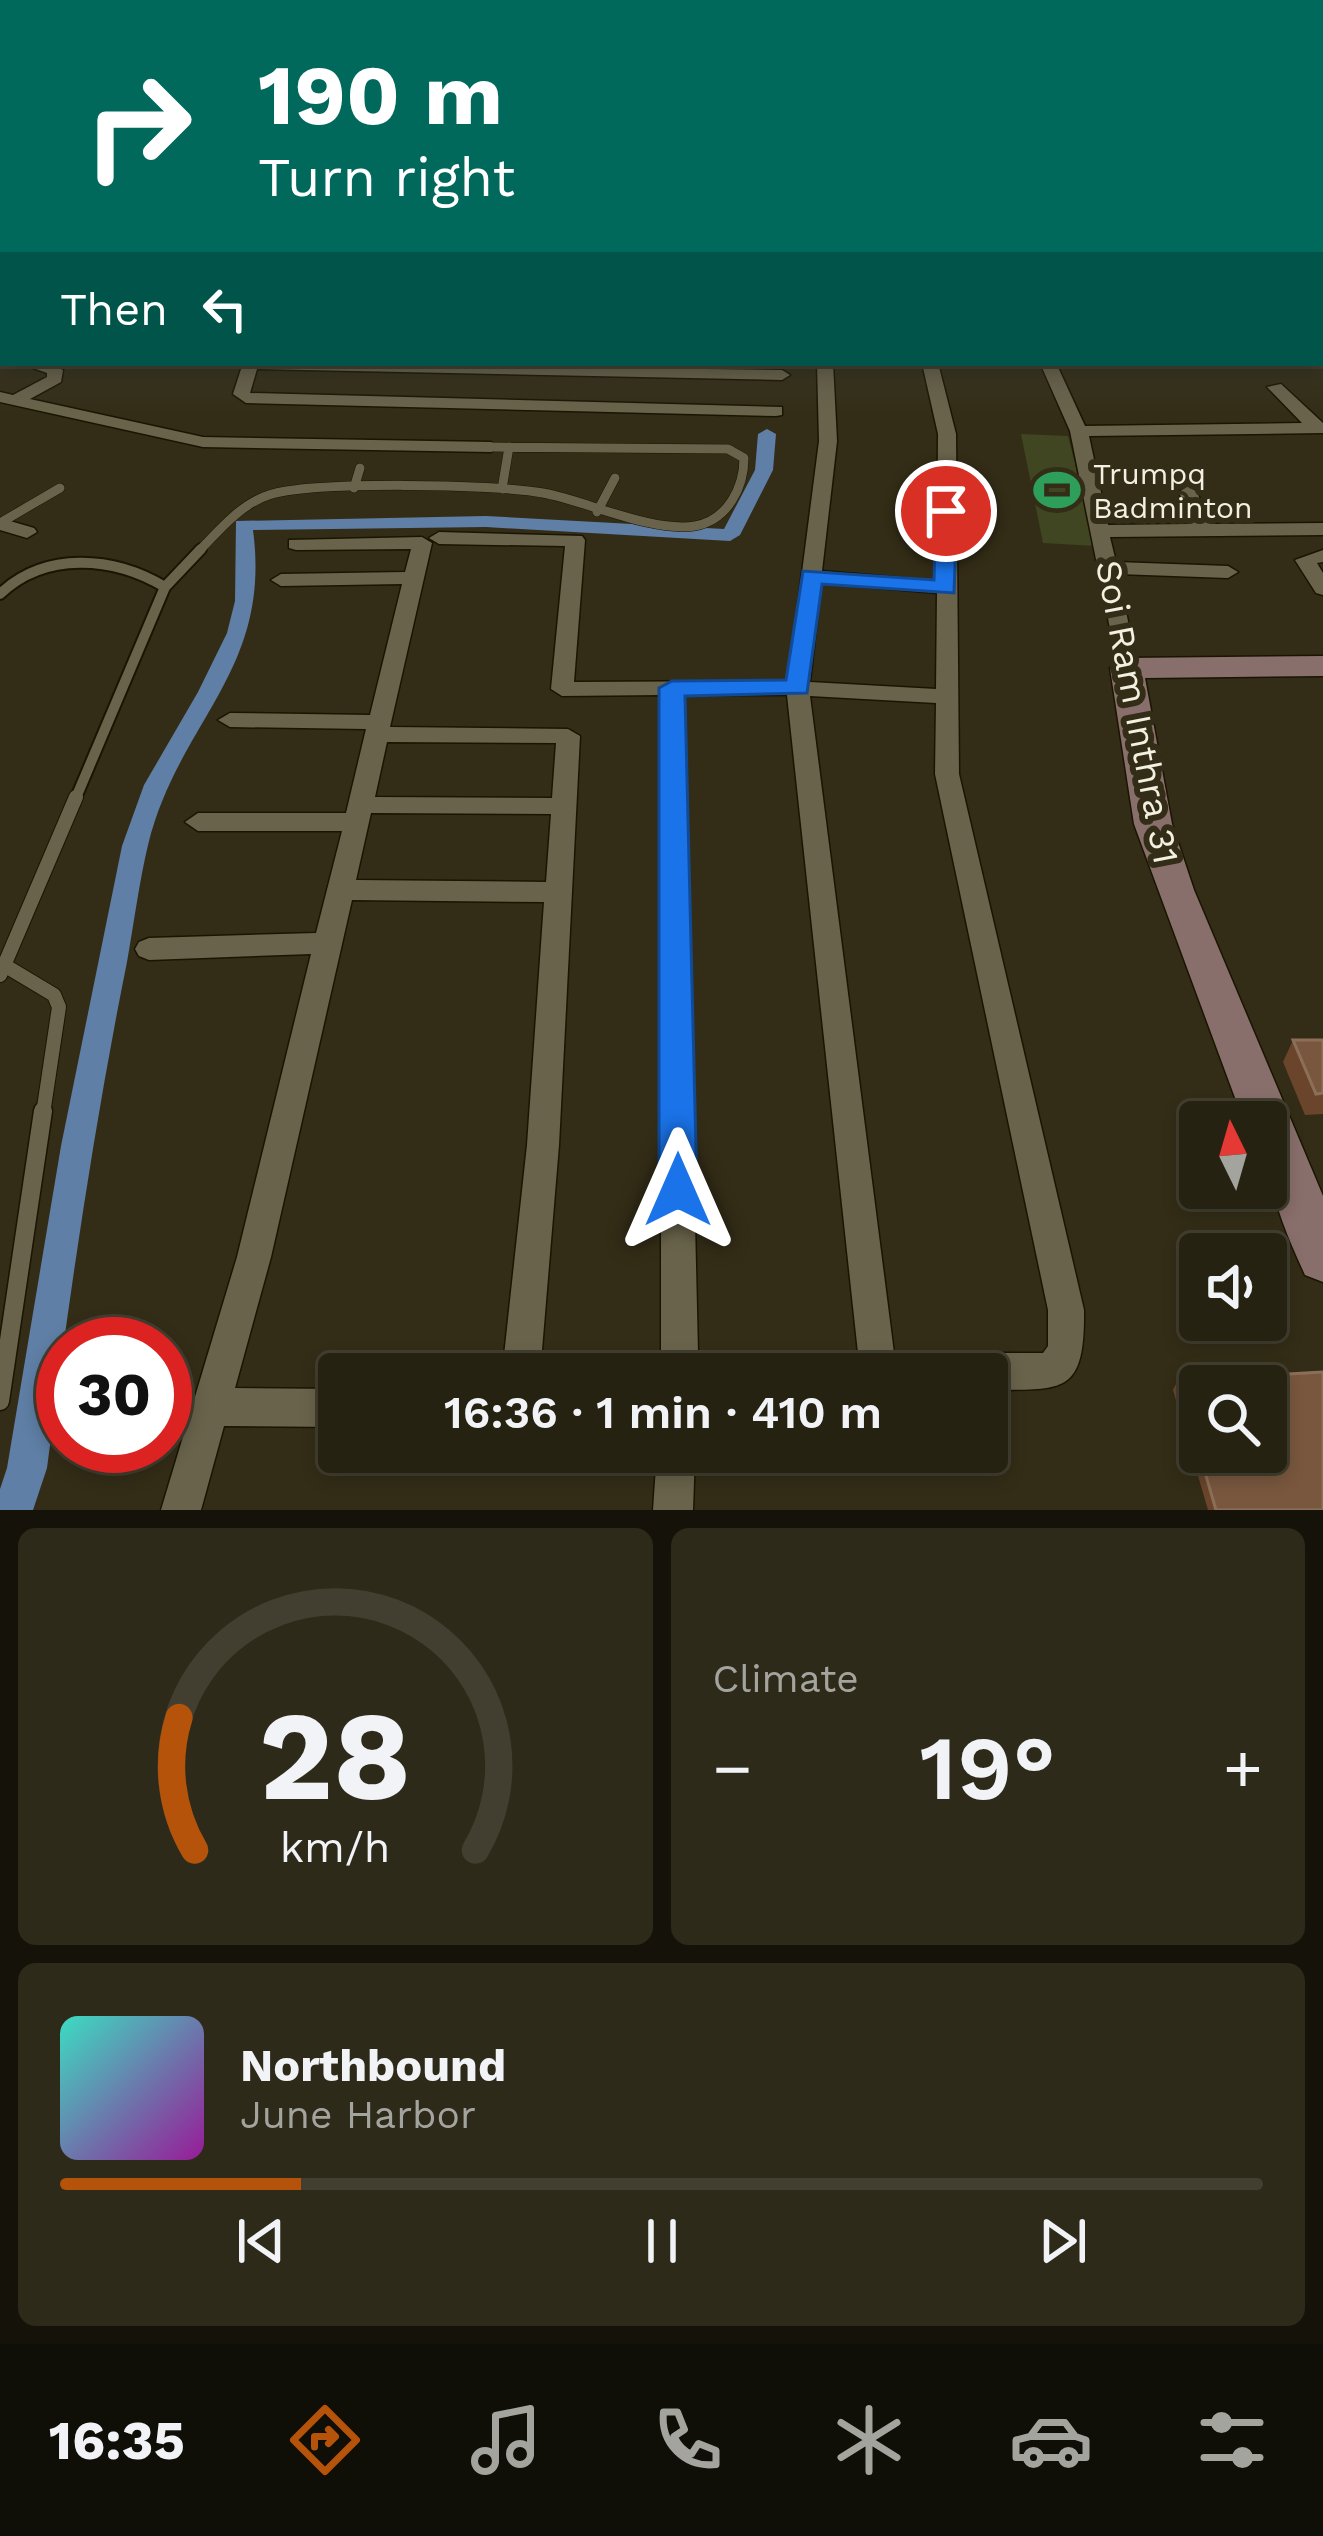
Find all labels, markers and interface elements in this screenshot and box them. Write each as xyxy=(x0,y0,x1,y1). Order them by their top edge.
text: 190 m xyxy=(258,46,503,144)
icon: right xyxy=(60,48,216,204)
text: Turn right xyxy=(258,146,515,209)
icon: left xyxy=(192,276,258,342)
text: Then xyxy=(60,283,168,336)
place label: Trumpq Badminton xyxy=(1093,456,1252,525)
pin xyxy=(895,460,997,562)
sports icon: Trumpq Badminton xyxy=(1032,465,1082,515)
icon: arrive xyxy=(913,478,979,544)
street label: Soi Ram Inthra 31 xyxy=(1087,557,1187,867)
north arrow xyxy=(1179,1101,1287,1209)
map controls xyxy=(1179,1101,1287,1473)
position arrow xyxy=(615,1127,741,1253)
button: sound xyxy=(1179,1233,1287,1341)
speed limit sign: 30 xyxy=(36,1317,192,1473)
button: search xyxy=(1179,1365,1287,1473)
text: 16:36 · 1 min · 410 m xyxy=(444,1386,882,1439)
text: Climate xyxy=(713,1656,859,1701)
text: 28 xyxy=(259,1683,412,1829)
text: 19° xyxy=(920,1715,1056,1821)
text: − xyxy=(713,1730,752,1807)
text: + xyxy=(1223,1730,1263,1807)
text: km/h xyxy=(280,1821,390,1871)
text: Northbound xyxy=(240,2039,506,2092)
text: June Harbor xyxy=(240,2092,476,2137)
icon: previous xyxy=(228,2208,294,2274)
icon: pause xyxy=(629,2208,695,2274)
icon: next xyxy=(1030,2208,1096,2274)
icon: directions xyxy=(283,2398,367,2482)
icon: music xyxy=(464,2398,548,2482)
icon: phone xyxy=(646,2398,730,2482)
icon: climate xyxy=(827,2398,911,2482)
icon: car xyxy=(1009,2398,1093,2482)
icon: filters xyxy=(1190,2398,1274,2482)
text: 16:35 xyxy=(49,2409,185,2472)

